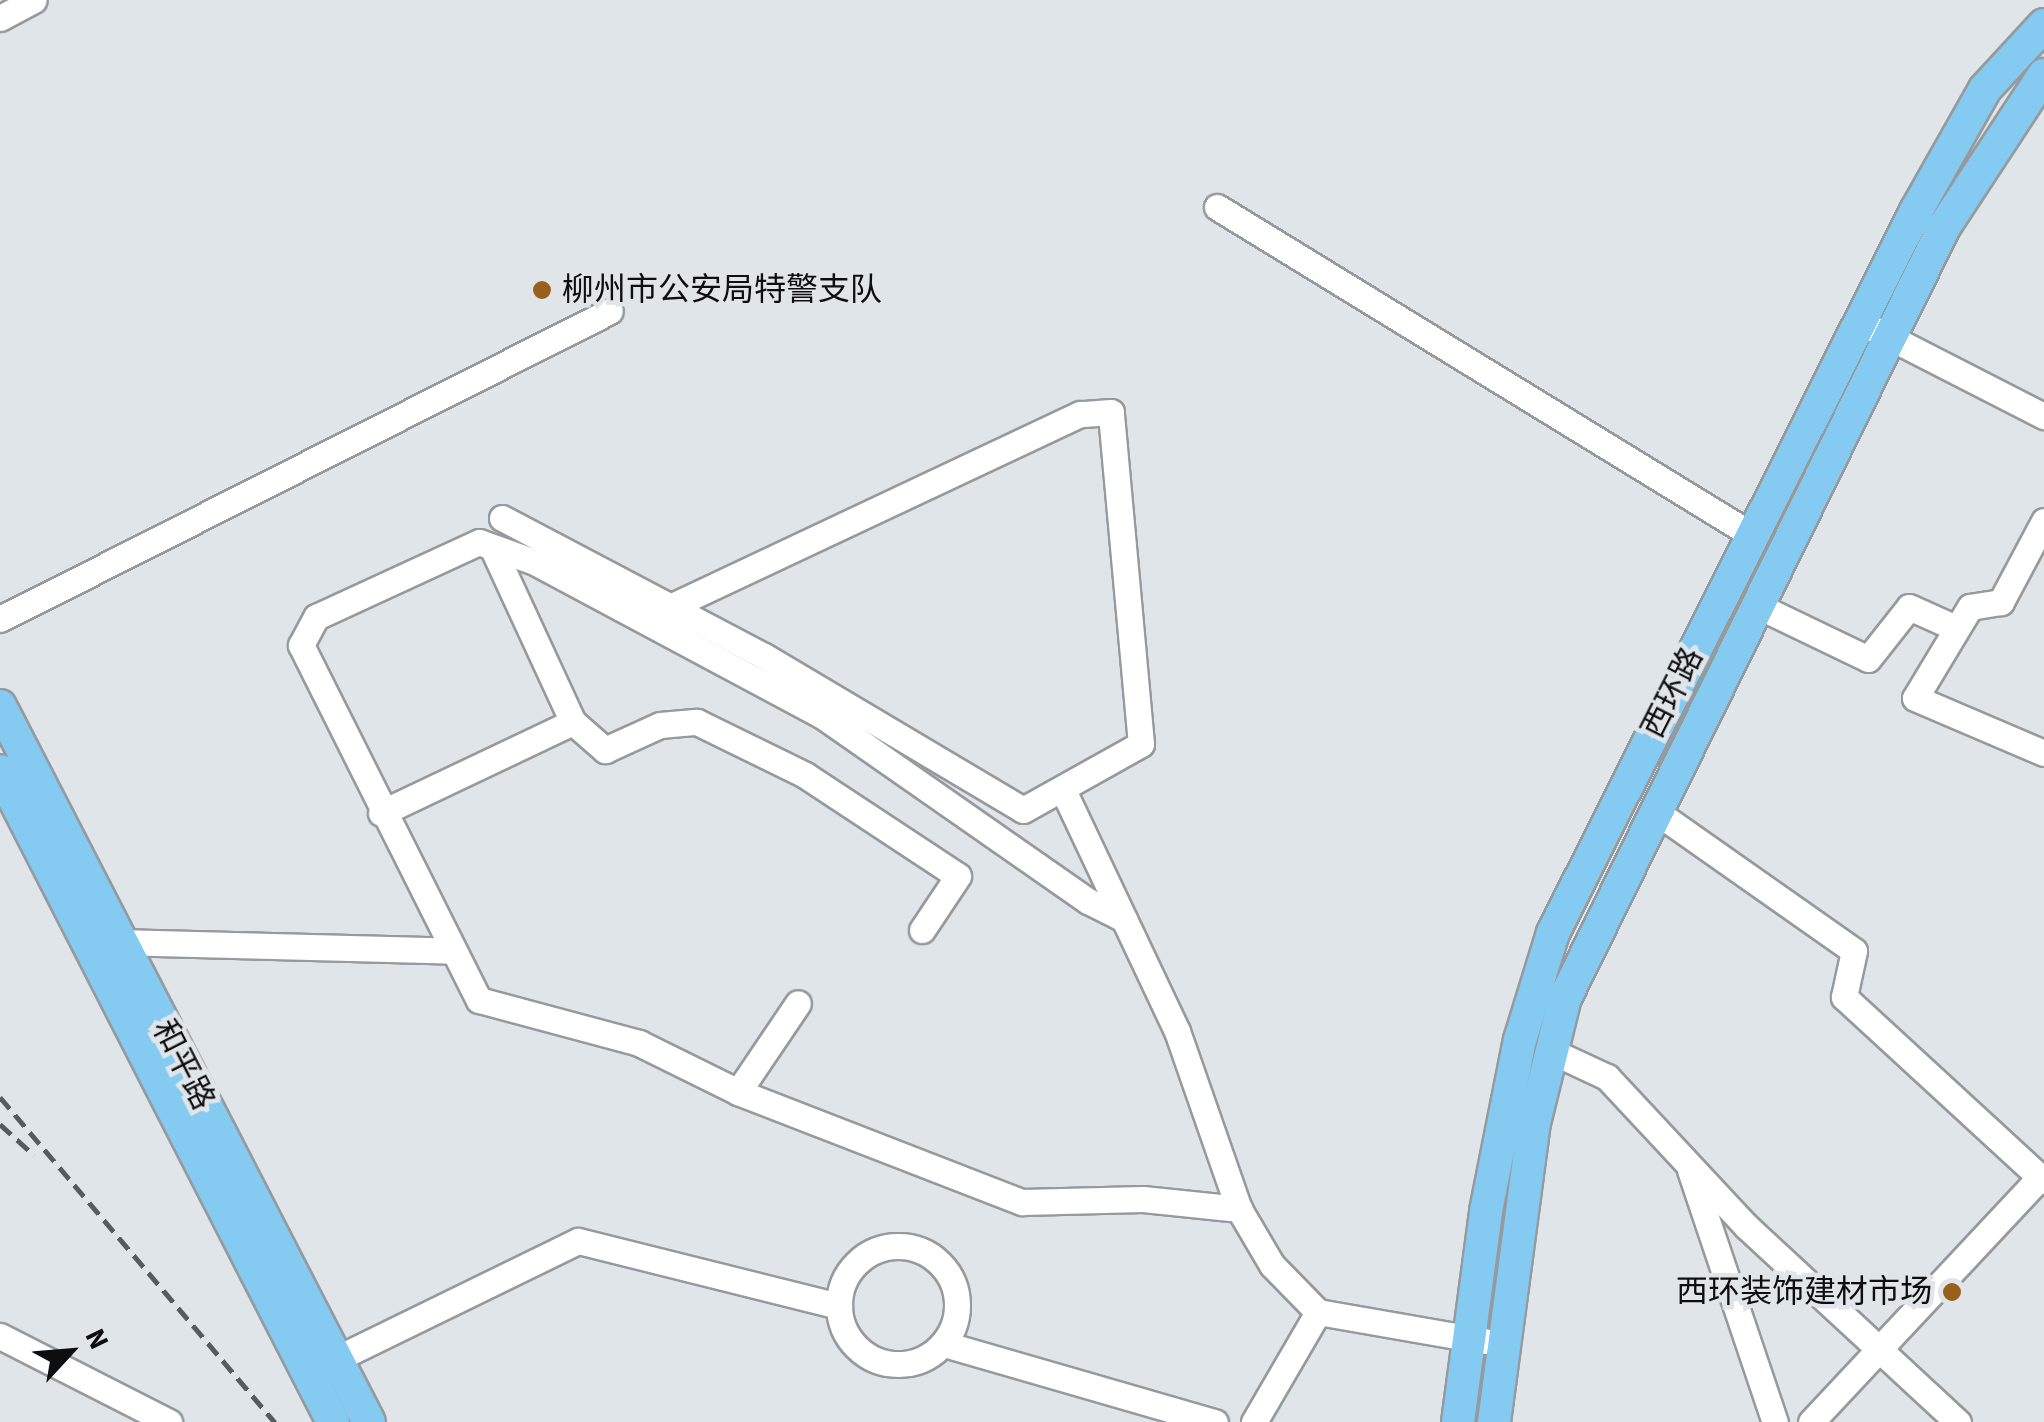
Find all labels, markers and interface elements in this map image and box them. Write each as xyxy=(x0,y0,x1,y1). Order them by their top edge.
place label: 柳州市公安局特警支队 xyxy=(562,271,882,309)
marker: 柳州市公安局特警支队 xyxy=(531,279,553,301)
street label: 西环路 xyxy=(1634,642,1712,744)
street label: 和平路 xyxy=(144,1014,222,1116)
place label: 西环装饰建材市场 xyxy=(1676,1273,1932,1311)
marker: 西环装饰建材市场 xyxy=(1941,1281,1963,1303)
north arrow xyxy=(20,1302,120,1402)
text: N xyxy=(75,1322,119,1356)

